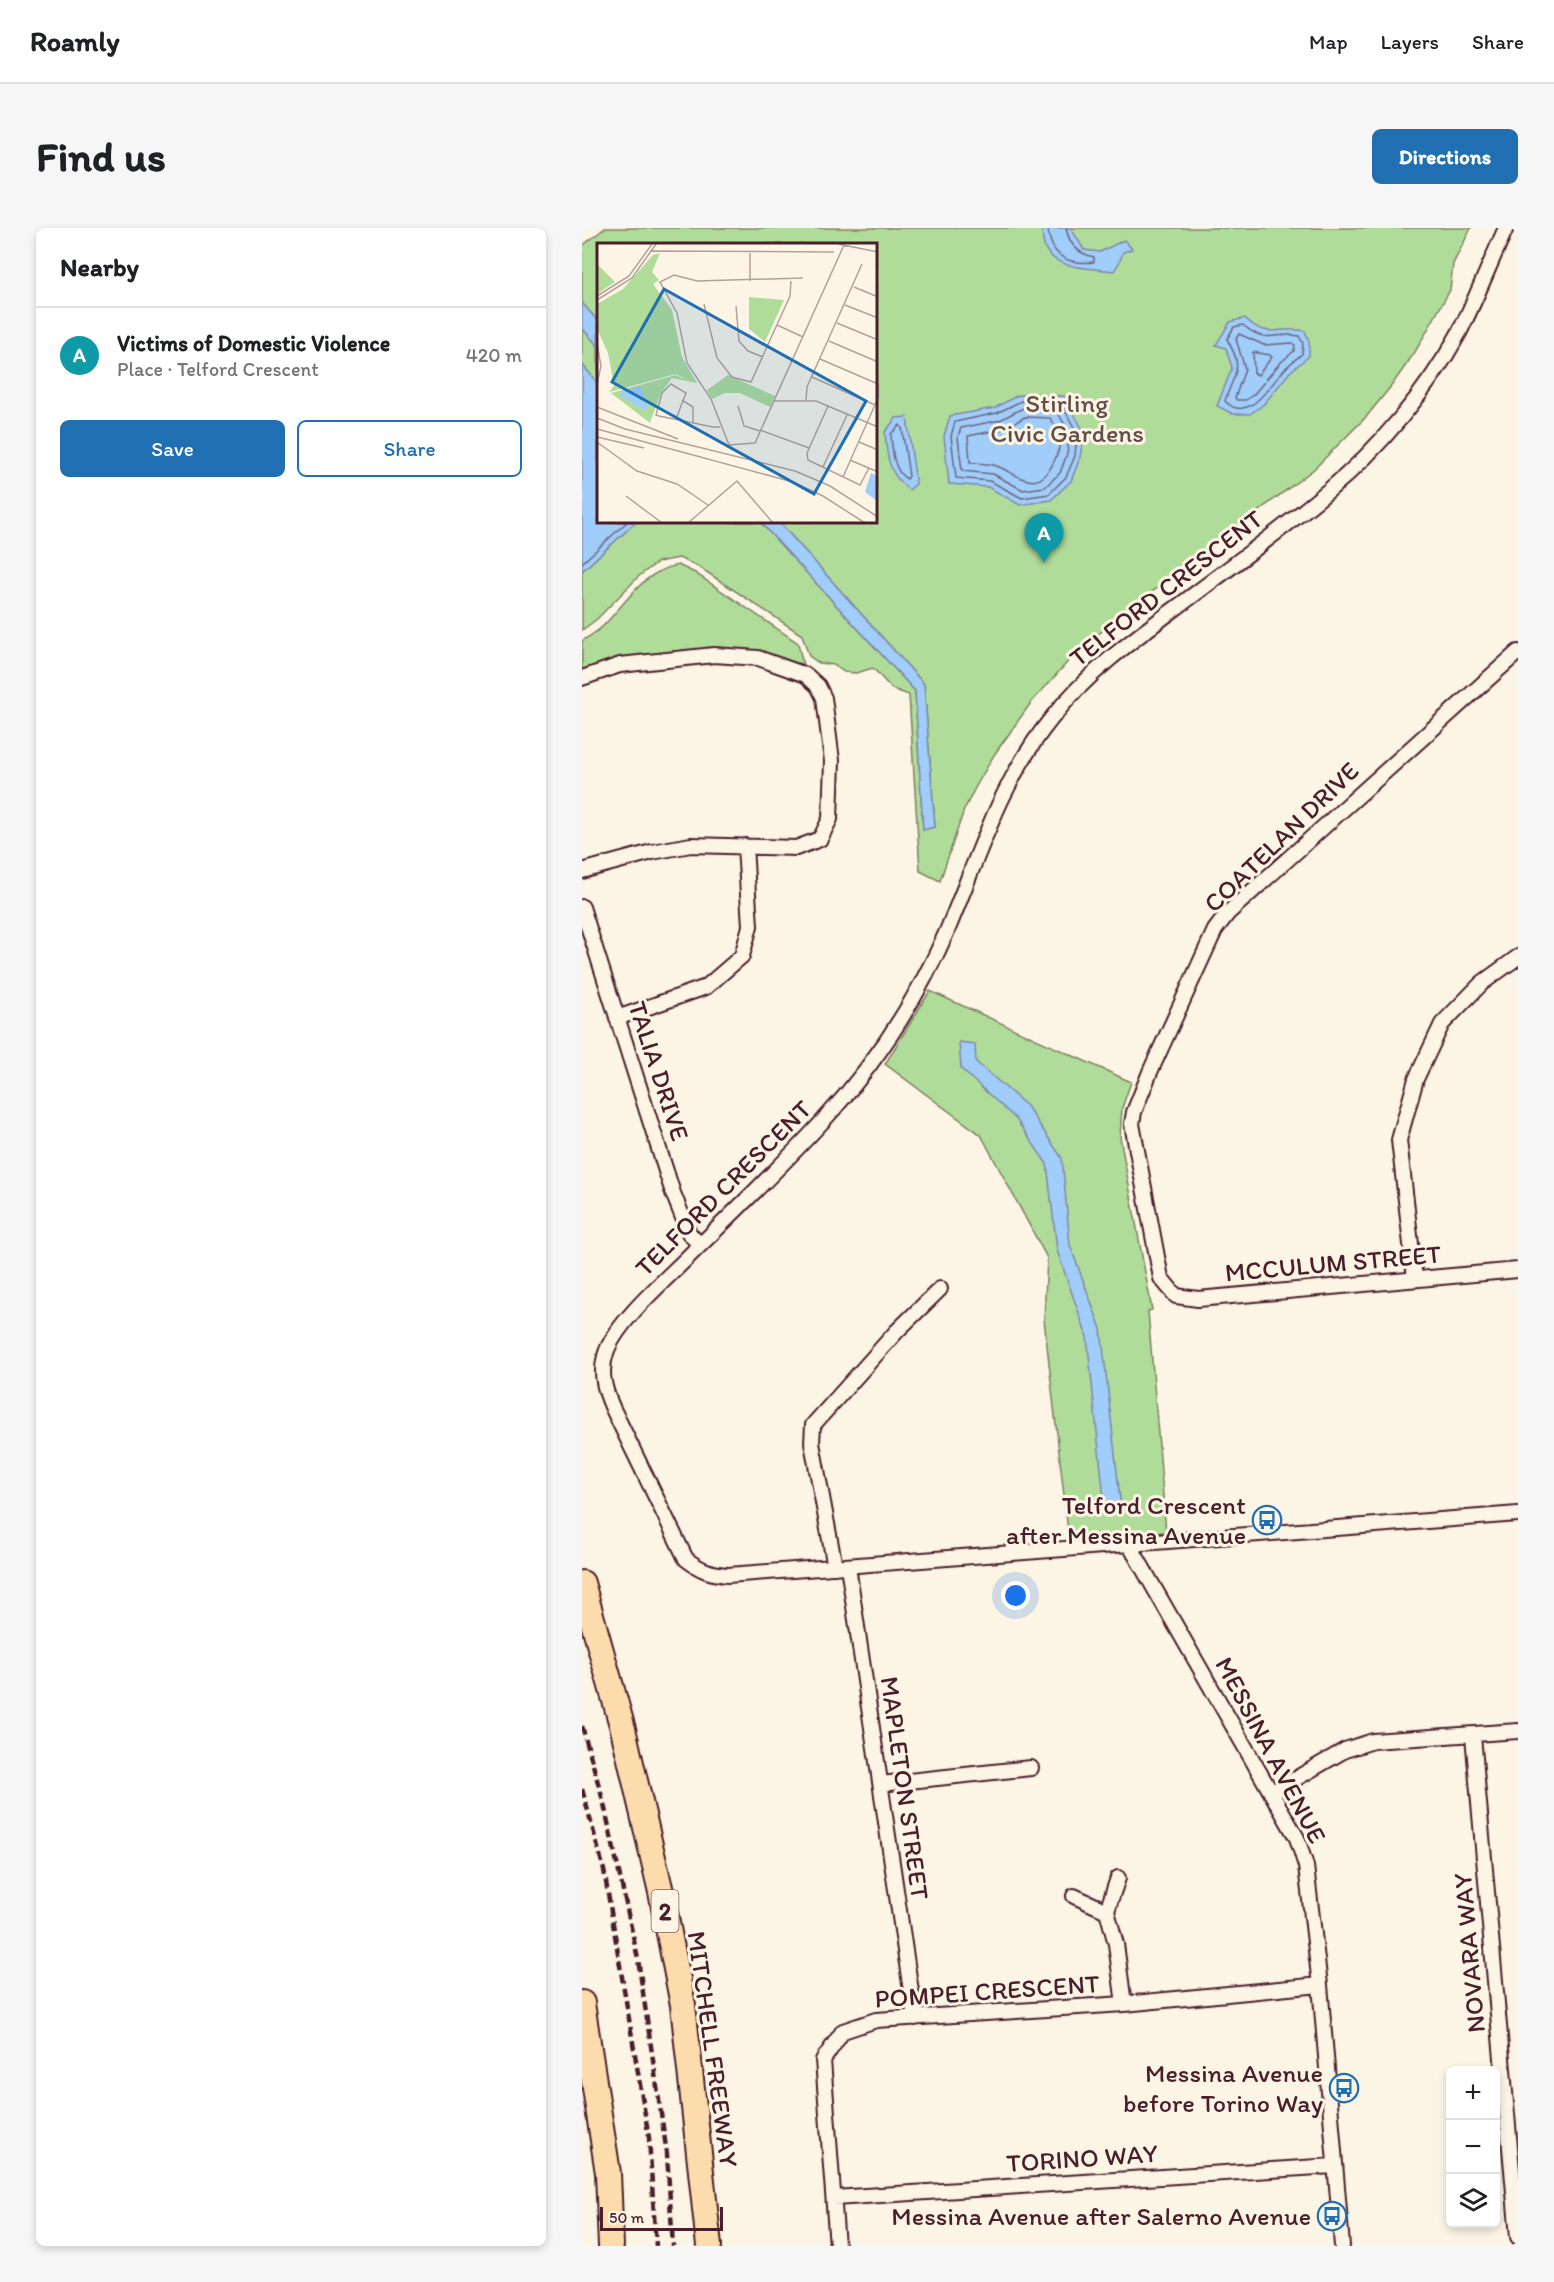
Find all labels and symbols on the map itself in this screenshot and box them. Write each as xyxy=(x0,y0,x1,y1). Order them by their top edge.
inset map xyxy=(597,243,878,524)
park label: Stirling Civic Gardens xyxy=(990,387,1144,449)
street label: TELFORD CRESCENT xyxy=(1063,502,1269,673)
pin: A xyxy=(1024,514,1064,563)
street label: COATELAN DRIVE xyxy=(1197,755,1365,919)
street label: TALIA DRIVE xyxy=(621,997,697,1145)
street label: TELFORD CRESCENT xyxy=(628,1093,818,1283)
street label: MCCULUM STREET xyxy=(1224,1238,1443,1288)
place label: Telford Crescent after Messina Avenue xyxy=(1006,1489,1246,1551)
bus stop icon: Telford Crescent after Messina Avenue xyxy=(1251,1504,1283,1536)
your location xyxy=(1001,1581,1030,1610)
street label: MESSINA AVENUE xyxy=(1208,1651,1334,1849)
street label: MAPLETON STREET xyxy=(873,1674,937,1902)
street label: NOVARA WAY xyxy=(1446,1872,1492,2034)
road number: 2 xyxy=(652,1890,679,1932)
street label: MITCHELL FREEWAY xyxy=(681,1929,745,2169)
street label: POMPEI CRESCENT xyxy=(874,1967,1101,2015)
place label: Messina Avenue before Torino Way xyxy=(1123,2057,1323,2119)
bus stop icon: Messina Avenue before Torino Way xyxy=(1328,2072,1360,2104)
street label: TORINO WAY xyxy=(1005,2137,1159,2179)
place label: Messina Avenue after Salerno Avenue xyxy=(891,2200,1311,2232)
bus stop icon: Messina Avenue after Salerno Avenue xyxy=(1316,2200,1348,2232)
scale bar xyxy=(600,2204,723,2232)

